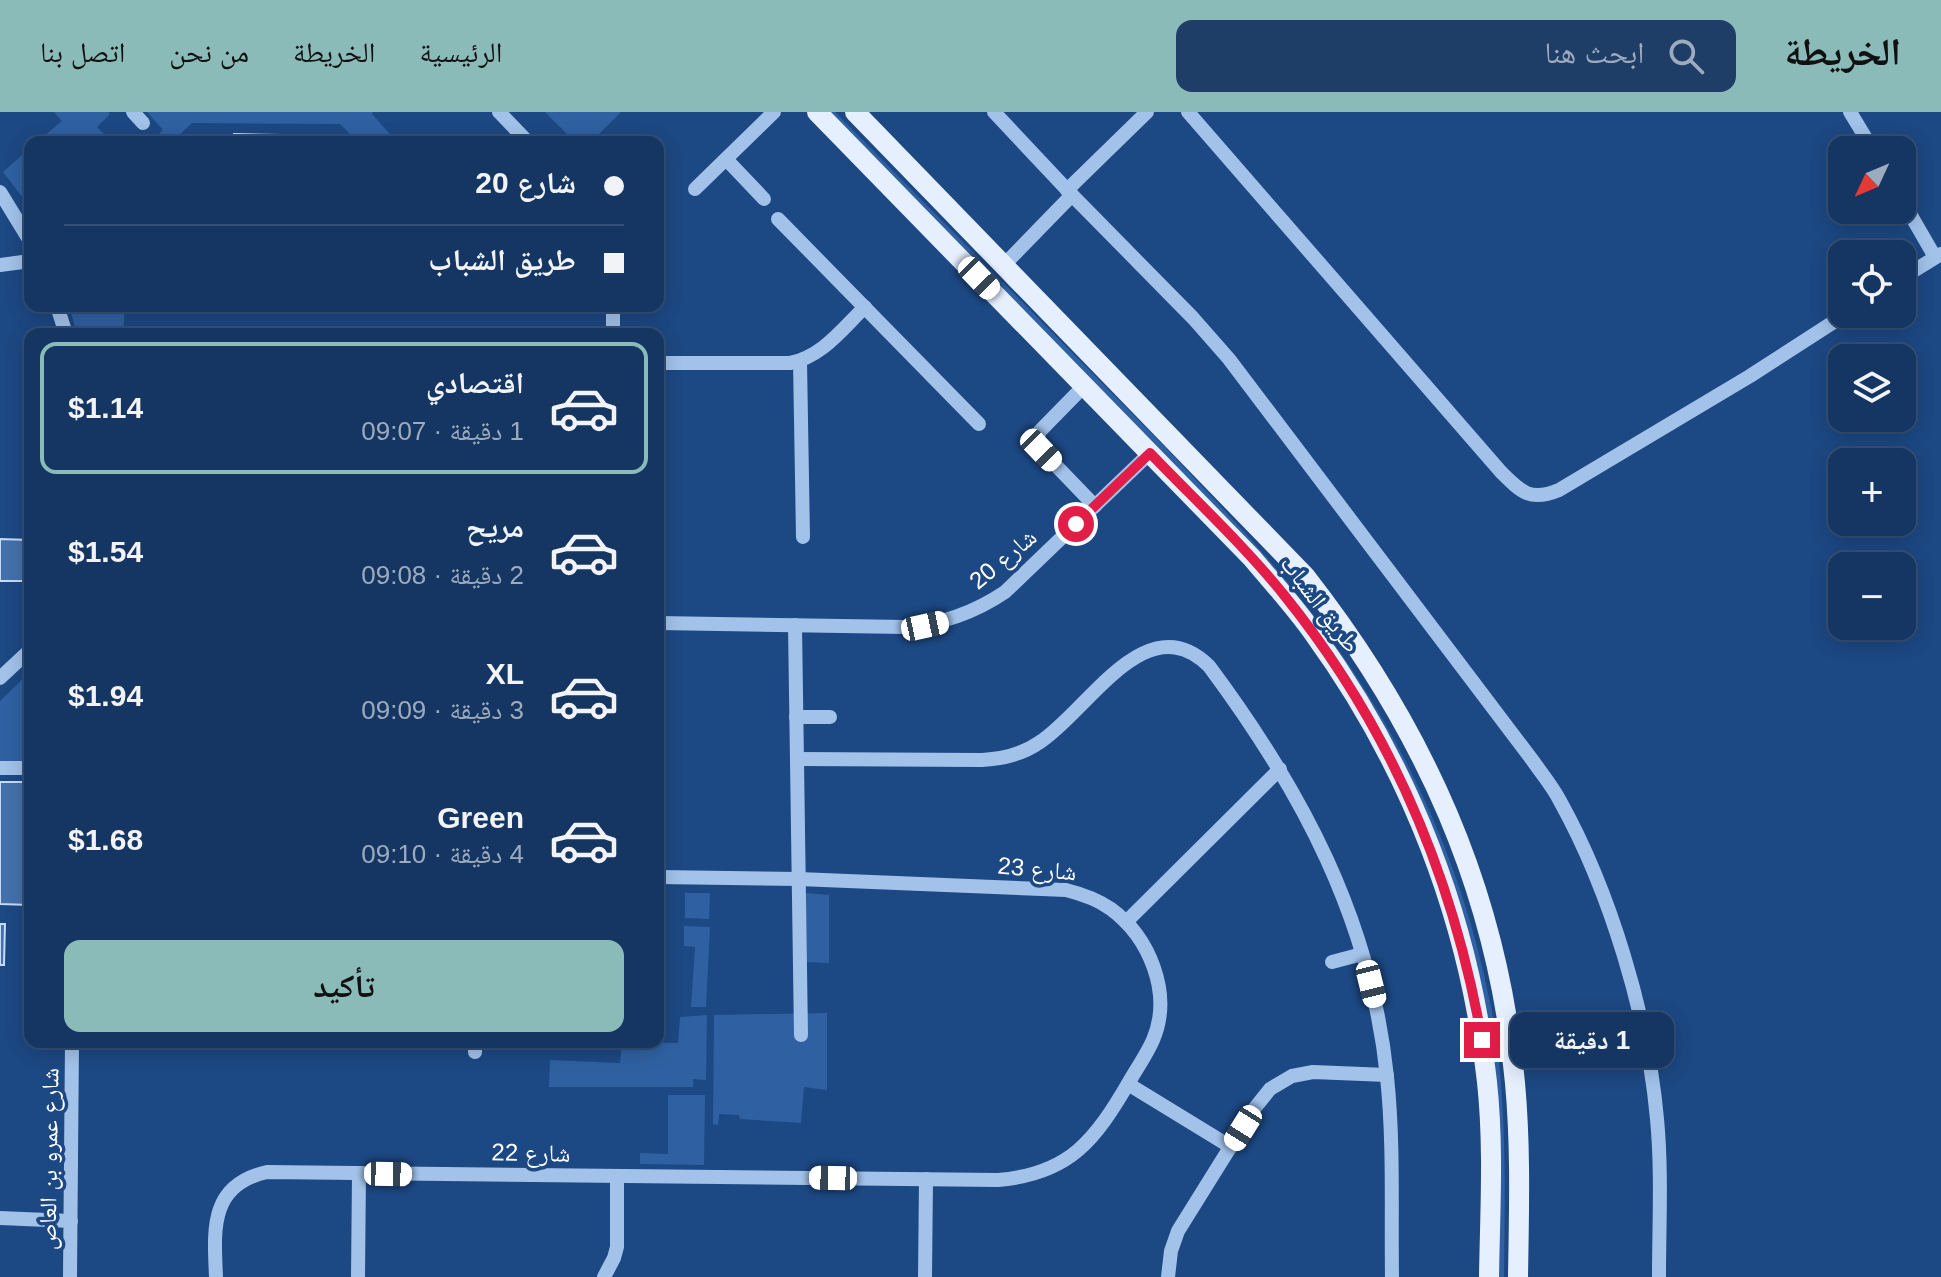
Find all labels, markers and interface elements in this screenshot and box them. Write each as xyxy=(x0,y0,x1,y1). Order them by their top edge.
search box xyxy=(1176,20,1736,92)
text: الخريطة xyxy=(1784,31,1901,73)
icon: search xyxy=(1664,34,1708,78)
text: ابحث هنا xyxy=(1545,36,1644,69)
text: اتصل بنا xyxy=(40,37,125,68)
text: من نحن xyxy=(169,37,249,68)
text: الخريطة xyxy=(293,37,375,68)
text: الرئيسية xyxy=(419,37,502,68)
north arrow xyxy=(1828,136,1916,224)
map controls xyxy=(1828,136,1916,640)
text: شارع 20 xyxy=(475,166,576,199)
button: locate xyxy=(1828,240,1916,328)
text: طريق الشباب xyxy=(428,243,576,276)
car xyxy=(954,252,1004,304)
button: layers xyxy=(1828,344,1916,432)
text: اقتصادي xyxy=(426,366,524,399)
icon: car xyxy=(548,372,620,444)
text: $1.14 xyxy=(68,391,143,424)
text: 1 دقيقة · 09:07 xyxy=(361,416,524,446)
car xyxy=(1016,424,1066,476)
button: + xyxy=(1828,448,1916,536)
route start xyxy=(1058,506,1094,542)
text: مريح xyxy=(466,510,524,543)
icon: car xyxy=(548,516,620,588)
street label: شارع 20 xyxy=(964,523,1043,596)
text: $1.54 xyxy=(68,535,143,568)
street label: طريق الشباب xyxy=(1274,550,1366,658)
button: − xyxy=(1828,552,1916,640)
text: 2 دقيقة · 09:08 xyxy=(361,560,524,590)
car xyxy=(899,609,951,643)
text: XL xyxy=(486,657,524,690)
icon: car xyxy=(548,660,620,732)
text: $1.94 xyxy=(68,679,143,712)
text: 3 دقيقة · 09:09 xyxy=(361,695,524,725)
text: Green xyxy=(437,801,524,834)
icon: car xyxy=(548,804,620,876)
text: $1.68 xyxy=(68,823,143,856)
text: 4 دقيقة · 09:10 xyxy=(361,839,524,869)
street label: شارع 23 xyxy=(996,852,1078,887)
button: تأكيد xyxy=(64,940,624,1032)
car xyxy=(1354,958,1388,1010)
callout: 1 دقيقة xyxy=(1510,1012,1674,1068)
route end xyxy=(1464,1022,1500,1058)
text: 1 دقيقة xyxy=(1554,1025,1630,1055)
street label: شارع عمرو بن العاص xyxy=(33,1068,66,1250)
car xyxy=(1220,1101,1266,1155)
street label: شارع 22 xyxy=(491,1138,571,1169)
car xyxy=(364,1162,412,1186)
car xyxy=(809,1166,857,1190)

